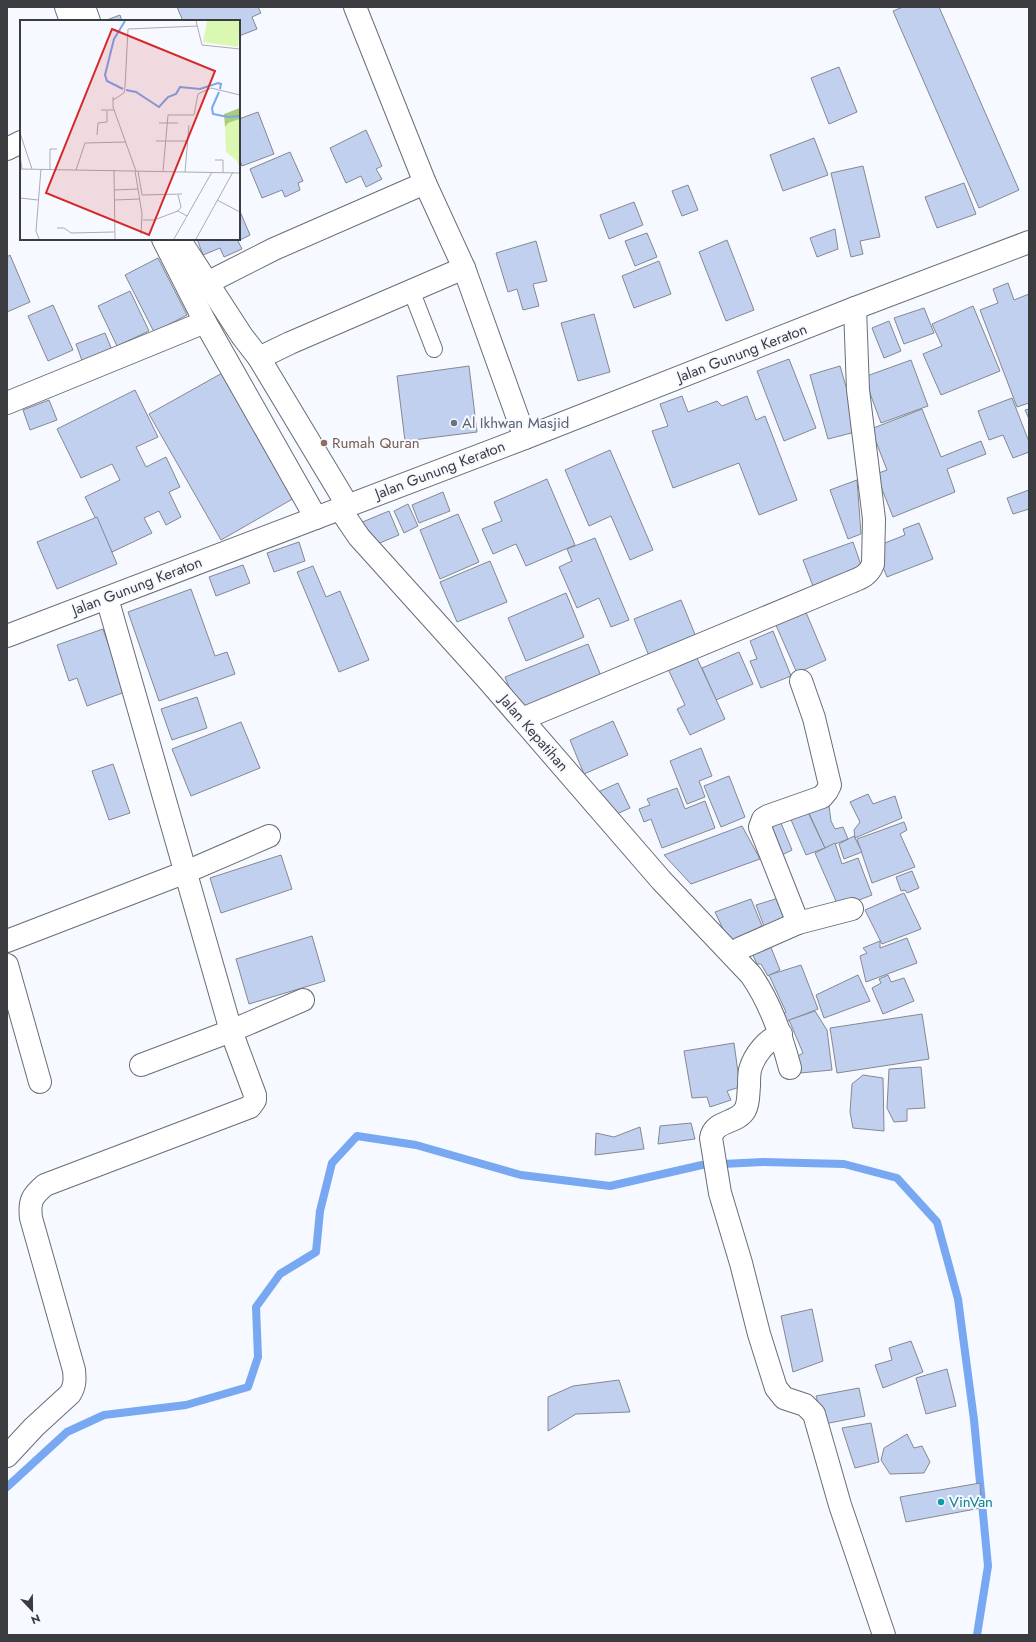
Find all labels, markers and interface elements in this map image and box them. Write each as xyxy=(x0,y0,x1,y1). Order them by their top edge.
inset map xyxy=(20,20,240,240)
street label: Jalan Gunung Keraton xyxy=(672,318,810,389)
place label: Al Ikhwan Masjid xyxy=(462,412,569,434)
marker: Al Ikhwan Masjid xyxy=(449,418,459,428)
place label: Rumah Quran xyxy=(332,432,420,454)
street label: Jalan Gunung Keraton xyxy=(370,435,508,506)
marker: Rumah Quran xyxy=(319,438,329,448)
street label: Jalan Gunung Keraton xyxy=(67,551,205,622)
street label: Jalan Kepatihan xyxy=(493,688,574,776)
place label: VinVan xyxy=(949,1491,993,1513)
marker: VinVan xyxy=(936,1497,946,1507)
north arrow xyxy=(12,1590,52,1630)
text: N xyxy=(29,1610,43,1628)

